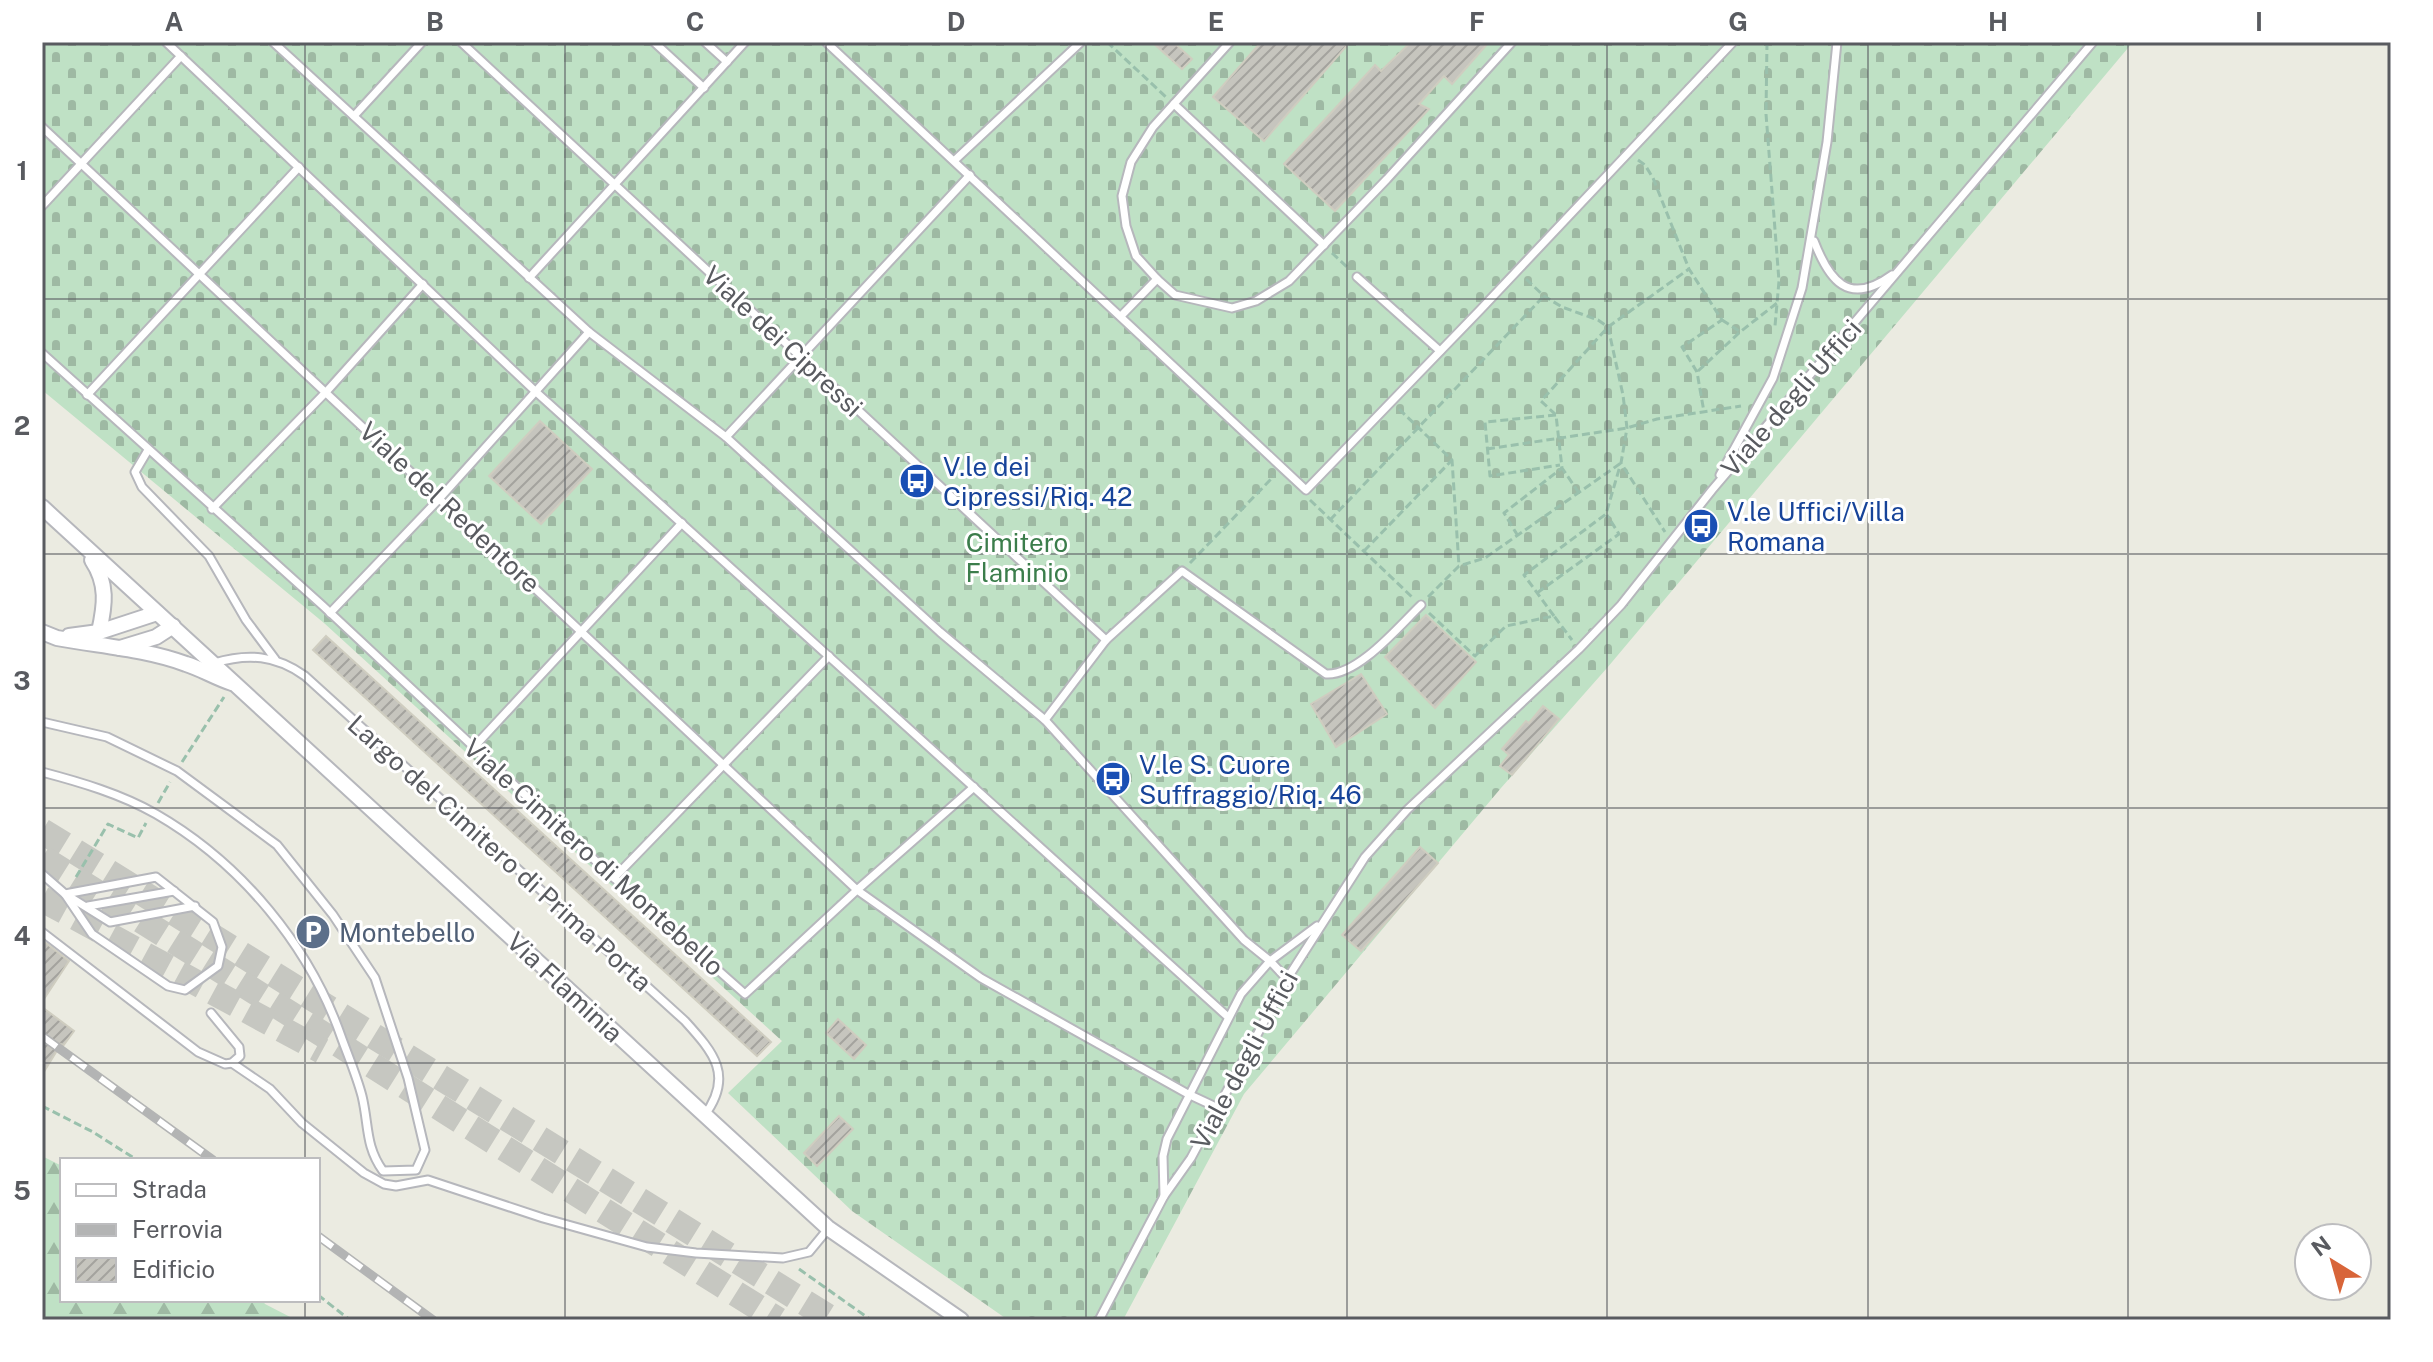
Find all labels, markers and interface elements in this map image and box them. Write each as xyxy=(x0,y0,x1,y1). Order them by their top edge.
text: A xyxy=(165,6,184,37)
text: B xyxy=(426,6,444,37)
text: C xyxy=(686,6,704,37)
text: D xyxy=(947,6,965,37)
text: E xyxy=(1208,6,1224,37)
text: F xyxy=(1469,6,1485,37)
text: G xyxy=(1728,6,1748,37)
text: H xyxy=(1988,6,2008,37)
text: I xyxy=(2255,6,2263,37)
text: 1 xyxy=(16,155,28,186)
street label: Viale dei Cipressi xyxy=(697,259,869,423)
street label: Viale degli Uffici xyxy=(1714,313,1868,483)
text: 2 xyxy=(14,410,30,441)
street label: Viale del Redentore xyxy=(353,415,547,599)
place label: V.le dei Cipressi/Riq. 42 xyxy=(943,451,1133,512)
bus stop icon: V.le dei Cipressi/Riq. 42 xyxy=(898,462,936,500)
place label: V.le Uffici/Villa Romana xyxy=(1727,496,1905,557)
bus stop icon: V.le Uffici/Villa Romana xyxy=(1682,507,1720,545)
park label: Cimitero Flaminio xyxy=(966,527,1068,588)
text: 3 xyxy=(13,665,31,696)
street label: Largo del Cimitero di Prima Porta xyxy=(342,708,658,998)
street label: Viale Cimitero di Montebello xyxy=(458,732,730,982)
place label: V.le S. Cuore Suffraggio/Riq. 46 xyxy=(1139,749,1362,810)
bus stop icon: V.le S. Cuore Suffraggio/Riq. 46 xyxy=(1094,760,1132,798)
parking icon: Montebello xyxy=(294,913,332,951)
place label: Montebello xyxy=(339,917,475,948)
text: 4 xyxy=(13,920,31,951)
street label: Via Flaminia xyxy=(501,925,629,1049)
street label: Viale degli Uffici xyxy=(1184,965,1304,1155)
legend xyxy=(60,1158,320,1302)
text: 5 xyxy=(13,1175,31,1206)
text: Strada xyxy=(132,1175,207,1203)
text: Ferrovia xyxy=(132,1215,223,1243)
north arrow xyxy=(2293,1222,2373,1302)
text: N xyxy=(2306,1230,2336,1262)
text: Edificio xyxy=(132,1255,215,1283)

